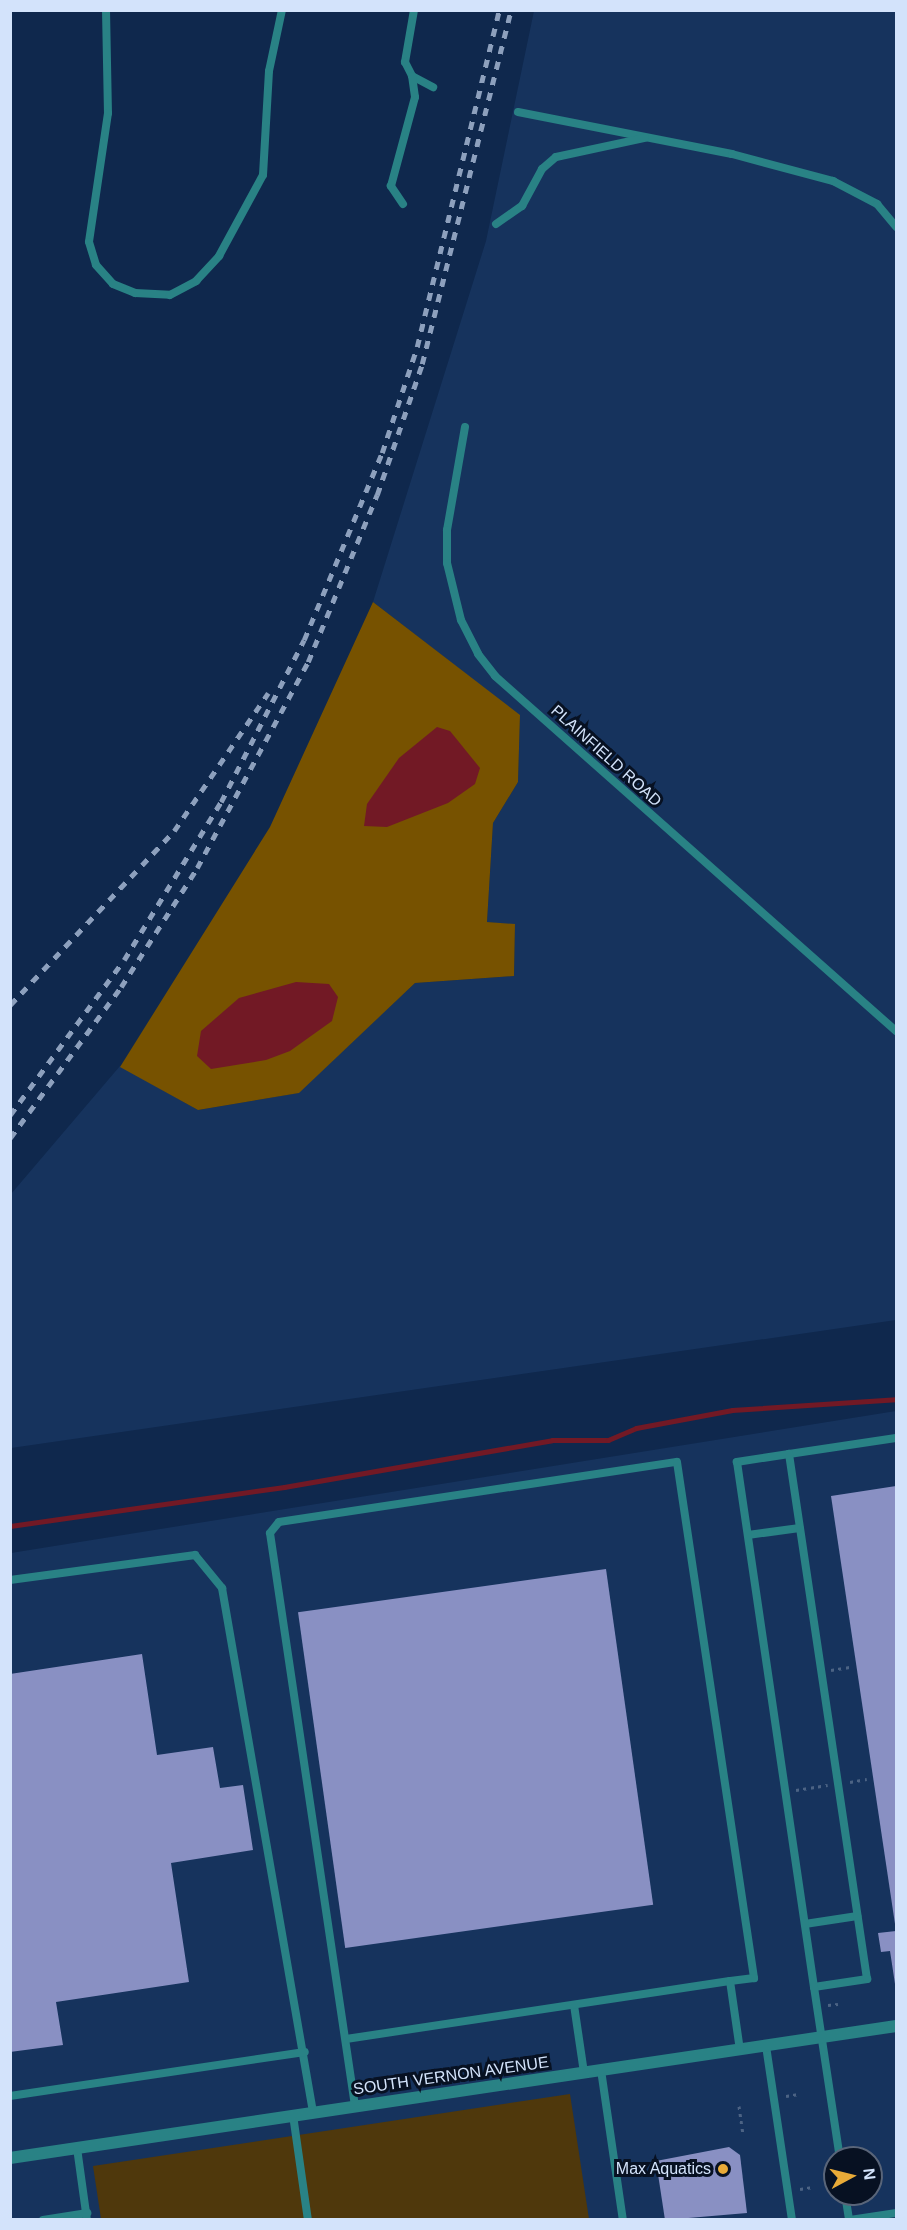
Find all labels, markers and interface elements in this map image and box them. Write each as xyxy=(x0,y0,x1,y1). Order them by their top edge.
street label: PLAINFIELD ROAD xyxy=(547,701,665,811)
street label: SOUTH VERNON AVENUE xyxy=(352,2053,550,2099)
north arrow xyxy=(823,2146,883,2206)
place label: Max Aquatics xyxy=(615,2159,711,2179)
marker: Max Aquatics xyxy=(716,2162,730,2176)
text: N xyxy=(860,2167,879,2181)

